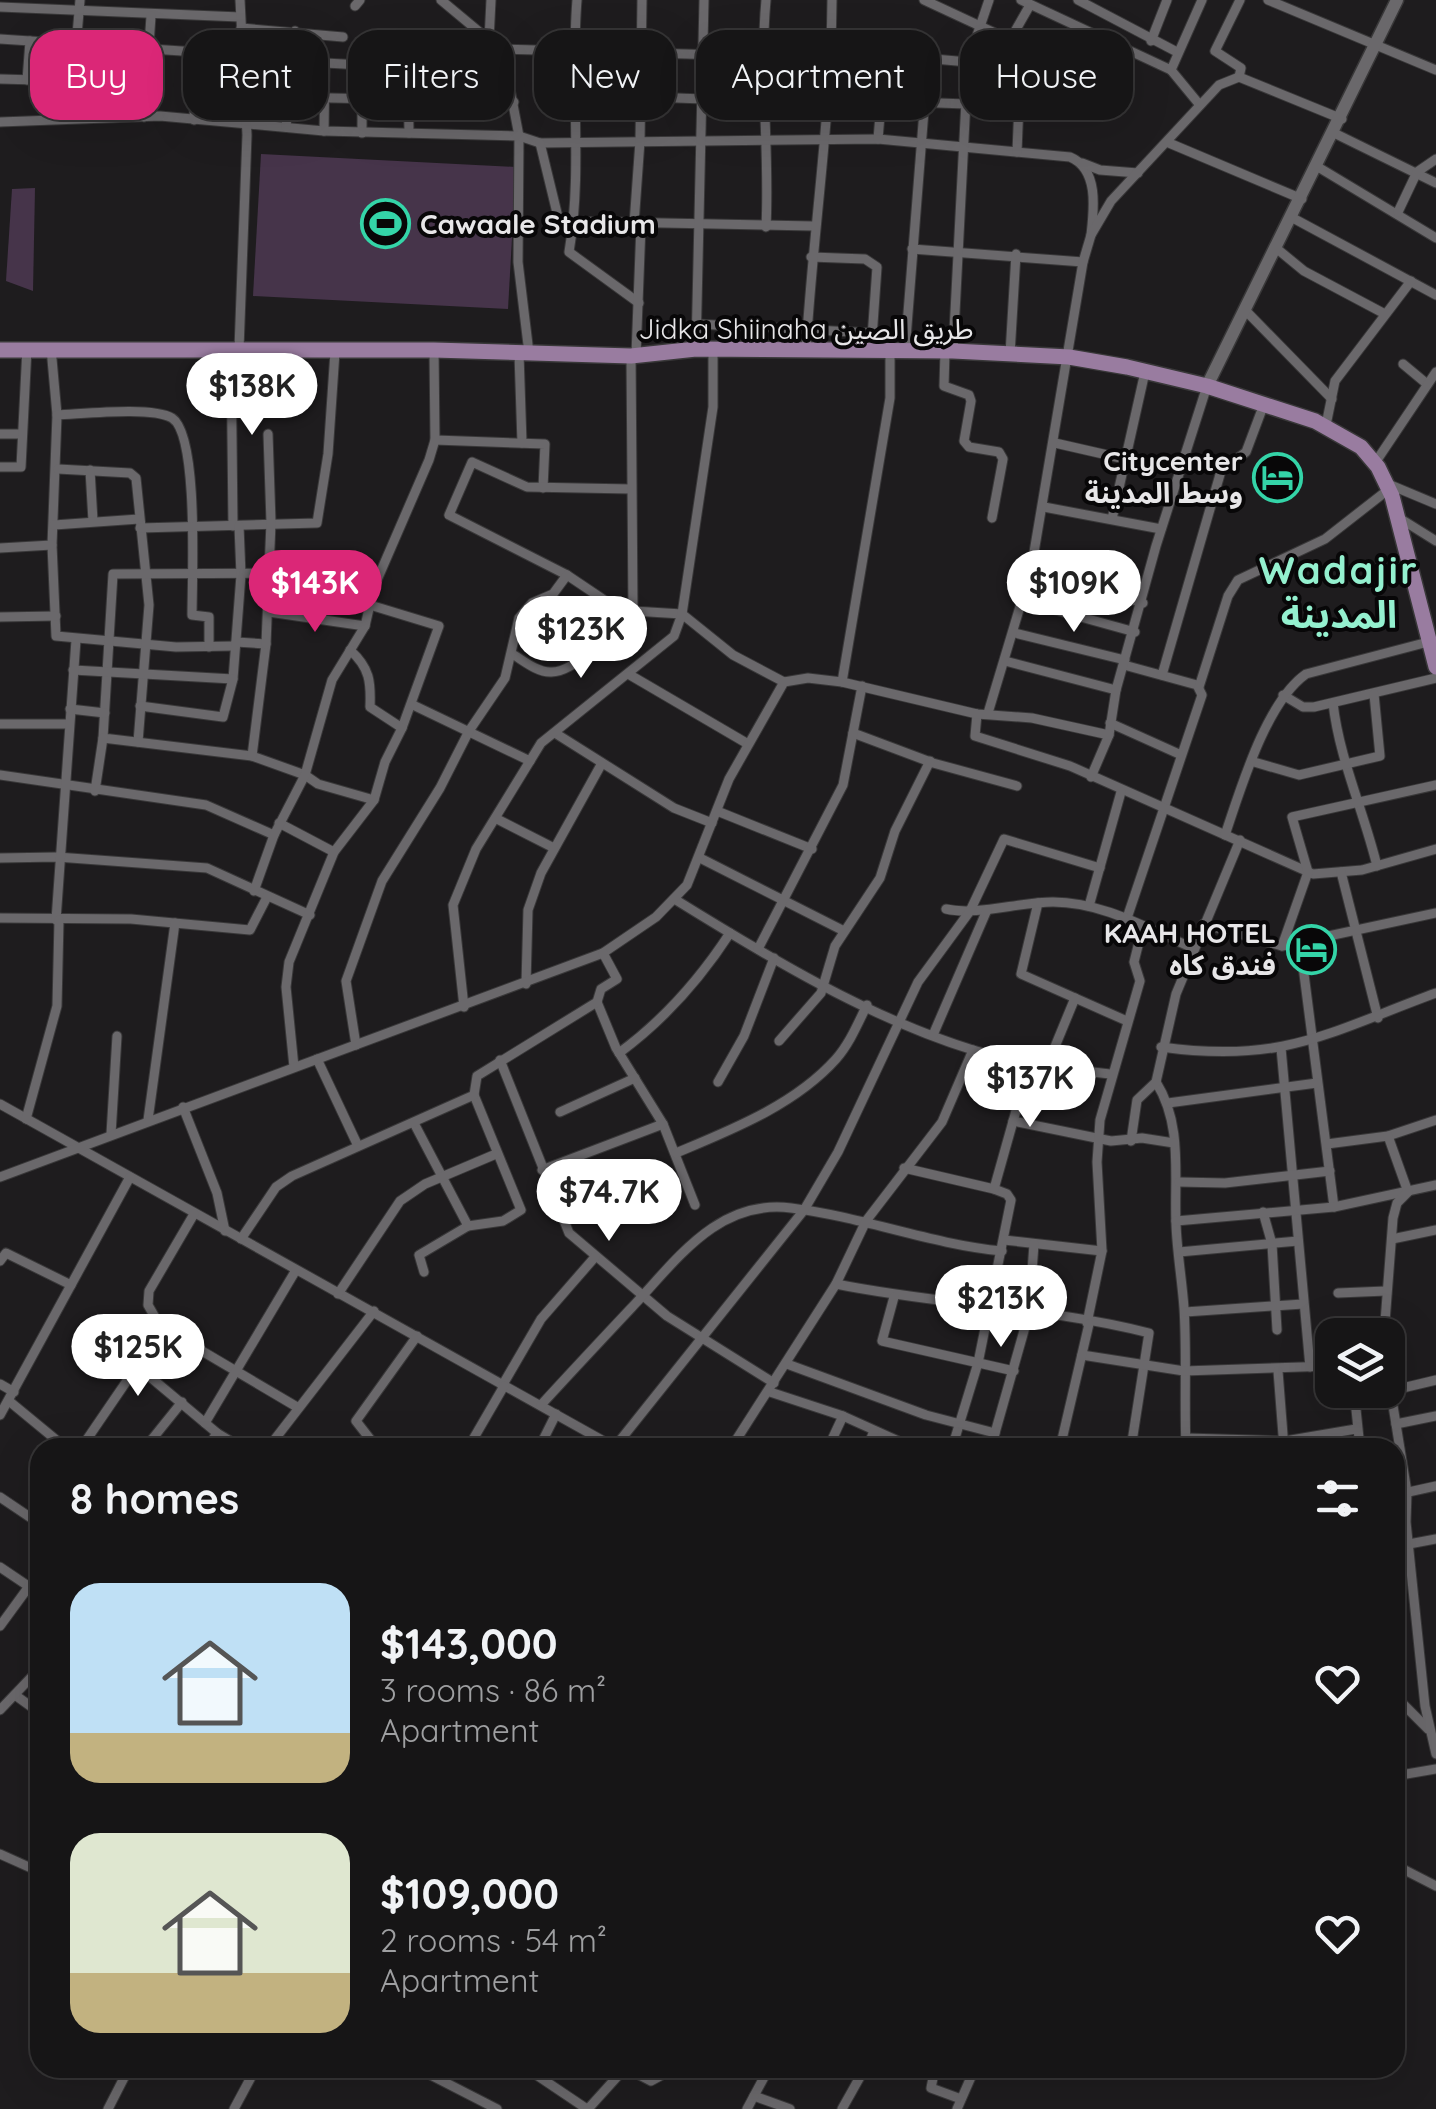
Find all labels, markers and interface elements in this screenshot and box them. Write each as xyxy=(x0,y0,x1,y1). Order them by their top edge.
chip: Buy xyxy=(30,30,163,120)
chip: Rent xyxy=(183,30,328,120)
chip: Filters xyxy=(348,30,514,120)
chip: New xyxy=(534,30,676,120)
chip: Apartment xyxy=(696,30,940,120)
chip: House xyxy=(960,30,1133,120)
sports icon: Cawaale Stadium xyxy=(359,198,411,250)
place label: Cawaale Stadium xyxy=(420,206,656,241)
street label: Jidka Shiinaha طريق الصين xyxy=(639,311,974,347)
pin: $138K xyxy=(182,353,322,438)
text: $138K xyxy=(208,365,296,405)
place label: Citycenter وسط المدينة xyxy=(1085,443,1243,510)
hotel icon: Citycenter وسط المدينة xyxy=(1252,451,1304,503)
district label: Wadajir المدينة xyxy=(1259,546,1419,638)
pin: $143K xyxy=(245,550,385,635)
pin: $109K xyxy=(1004,550,1144,635)
text: $143K xyxy=(271,562,359,602)
text: $109K xyxy=(1029,562,1119,602)
pin: $123K xyxy=(511,596,651,681)
text: $123K xyxy=(537,608,625,648)
place label: KAAH HOTEL فندق كاه xyxy=(1104,915,1276,982)
hotel icon: KAAH HOTEL فندق كاه xyxy=(1285,923,1337,975)
pin: $137K xyxy=(960,1045,1100,1130)
text: $137K xyxy=(986,1057,1074,1097)
pin: $74.7K xyxy=(528,1159,690,1244)
text: $74.7K xyxy=(559,1171,659,1211)
pin: $213K xyxy=(931,1265,1071,1350)
text: $213K xyxy=(957,1277,1045,1317)
pin: $125K xyxy=(68,1314,208,1399)
map controls xyxy=(1315,1318,1405,1408)
button: layers xyxy=(1315,1318,1405,1408)
text: $125K xyxy=(93,1326,183,1366)
icon: filters xyxy=(1310,1471,1365,1526)
text: 8 homes xyxy=(70,1472,239,1525)
text: $143,000 xyxy=(380,1617,558,1670)
icon: home xyxy=(150,1623,270,1743)
icon: heart xyxy=(1310,1656,1365,1711)
text: 3 rooms · 86 m² xyxy=(380,1670,606,1710)
text: Apartment xyxy=(380,1710,539,1750)
text: $109,000 xyxy=(380,1867,559,1920)
icon: home xyxy=(150,1873,270,1993)
icon: heart xyxy=(1310,1906,1365,1961)
text: 2 rooms · 54 m² xyxy=(380,1920,607,1960)
text: Apartment xyxy=(380,1960,539,2000)

